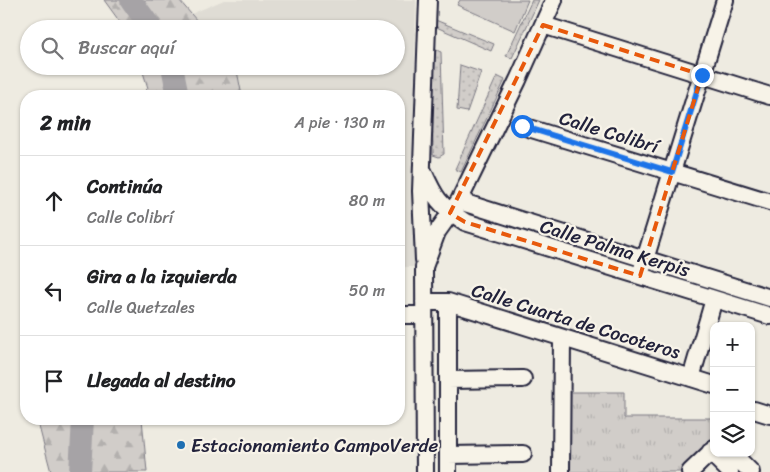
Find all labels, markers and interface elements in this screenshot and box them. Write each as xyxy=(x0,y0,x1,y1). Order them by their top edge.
search box xyxy=(20,20,405,75)
text: Buscar aquí xyxy=(78,31,175,64)
icon: search xyxy=(38,34,66,62)
route end xyxy=(691,64,714,87)
street label: Calle Colibrí xyxy=(555,101,665,164)
text: 2 min xyxy=(40,104,91,142)
text: A pie · 130 m xyxy=(294,108,385,137)
route start xyxy=(511,115,534,138)
text: Continúa xyxy=(87,170,162,203)
text: 80 m xyxy=(349,186,385,215)
icon: ahead xyxy=(40,187,68,215)
text: Calle Colibrí xyxy=(87,203,173,232)
street label: Calle Palma Kerpis xyxy=(536,210,694,287)
text: Gira a la izquierda xyxy=(87,260,237,293)
street label: Calle Cuarta de Cocoteros xyxy=(468,274,685,368)
text: 50 m xyxy=(349,276,385,305)
icon: left xyxy=(40,277,68,305)
text: Calle Quetzales xyxy=(87,293,195,322)
map controls xyxy=(710,322,755,457)
button: + xyxy=(710,322,755,367)
text: Llegada al destino xyxy=(87,364,236,397)
icon: arrive xyxy=(40,367,68,395)
button: − xyxy=(710,367,755,412)
button: layers xyxy=(710,412,755,457)
place label: Estacionamiento CampoVerde xyxy=(191,429,439,462)
marker: Estacionamiento CampoVerde xyxy=(175,439,187,451)

